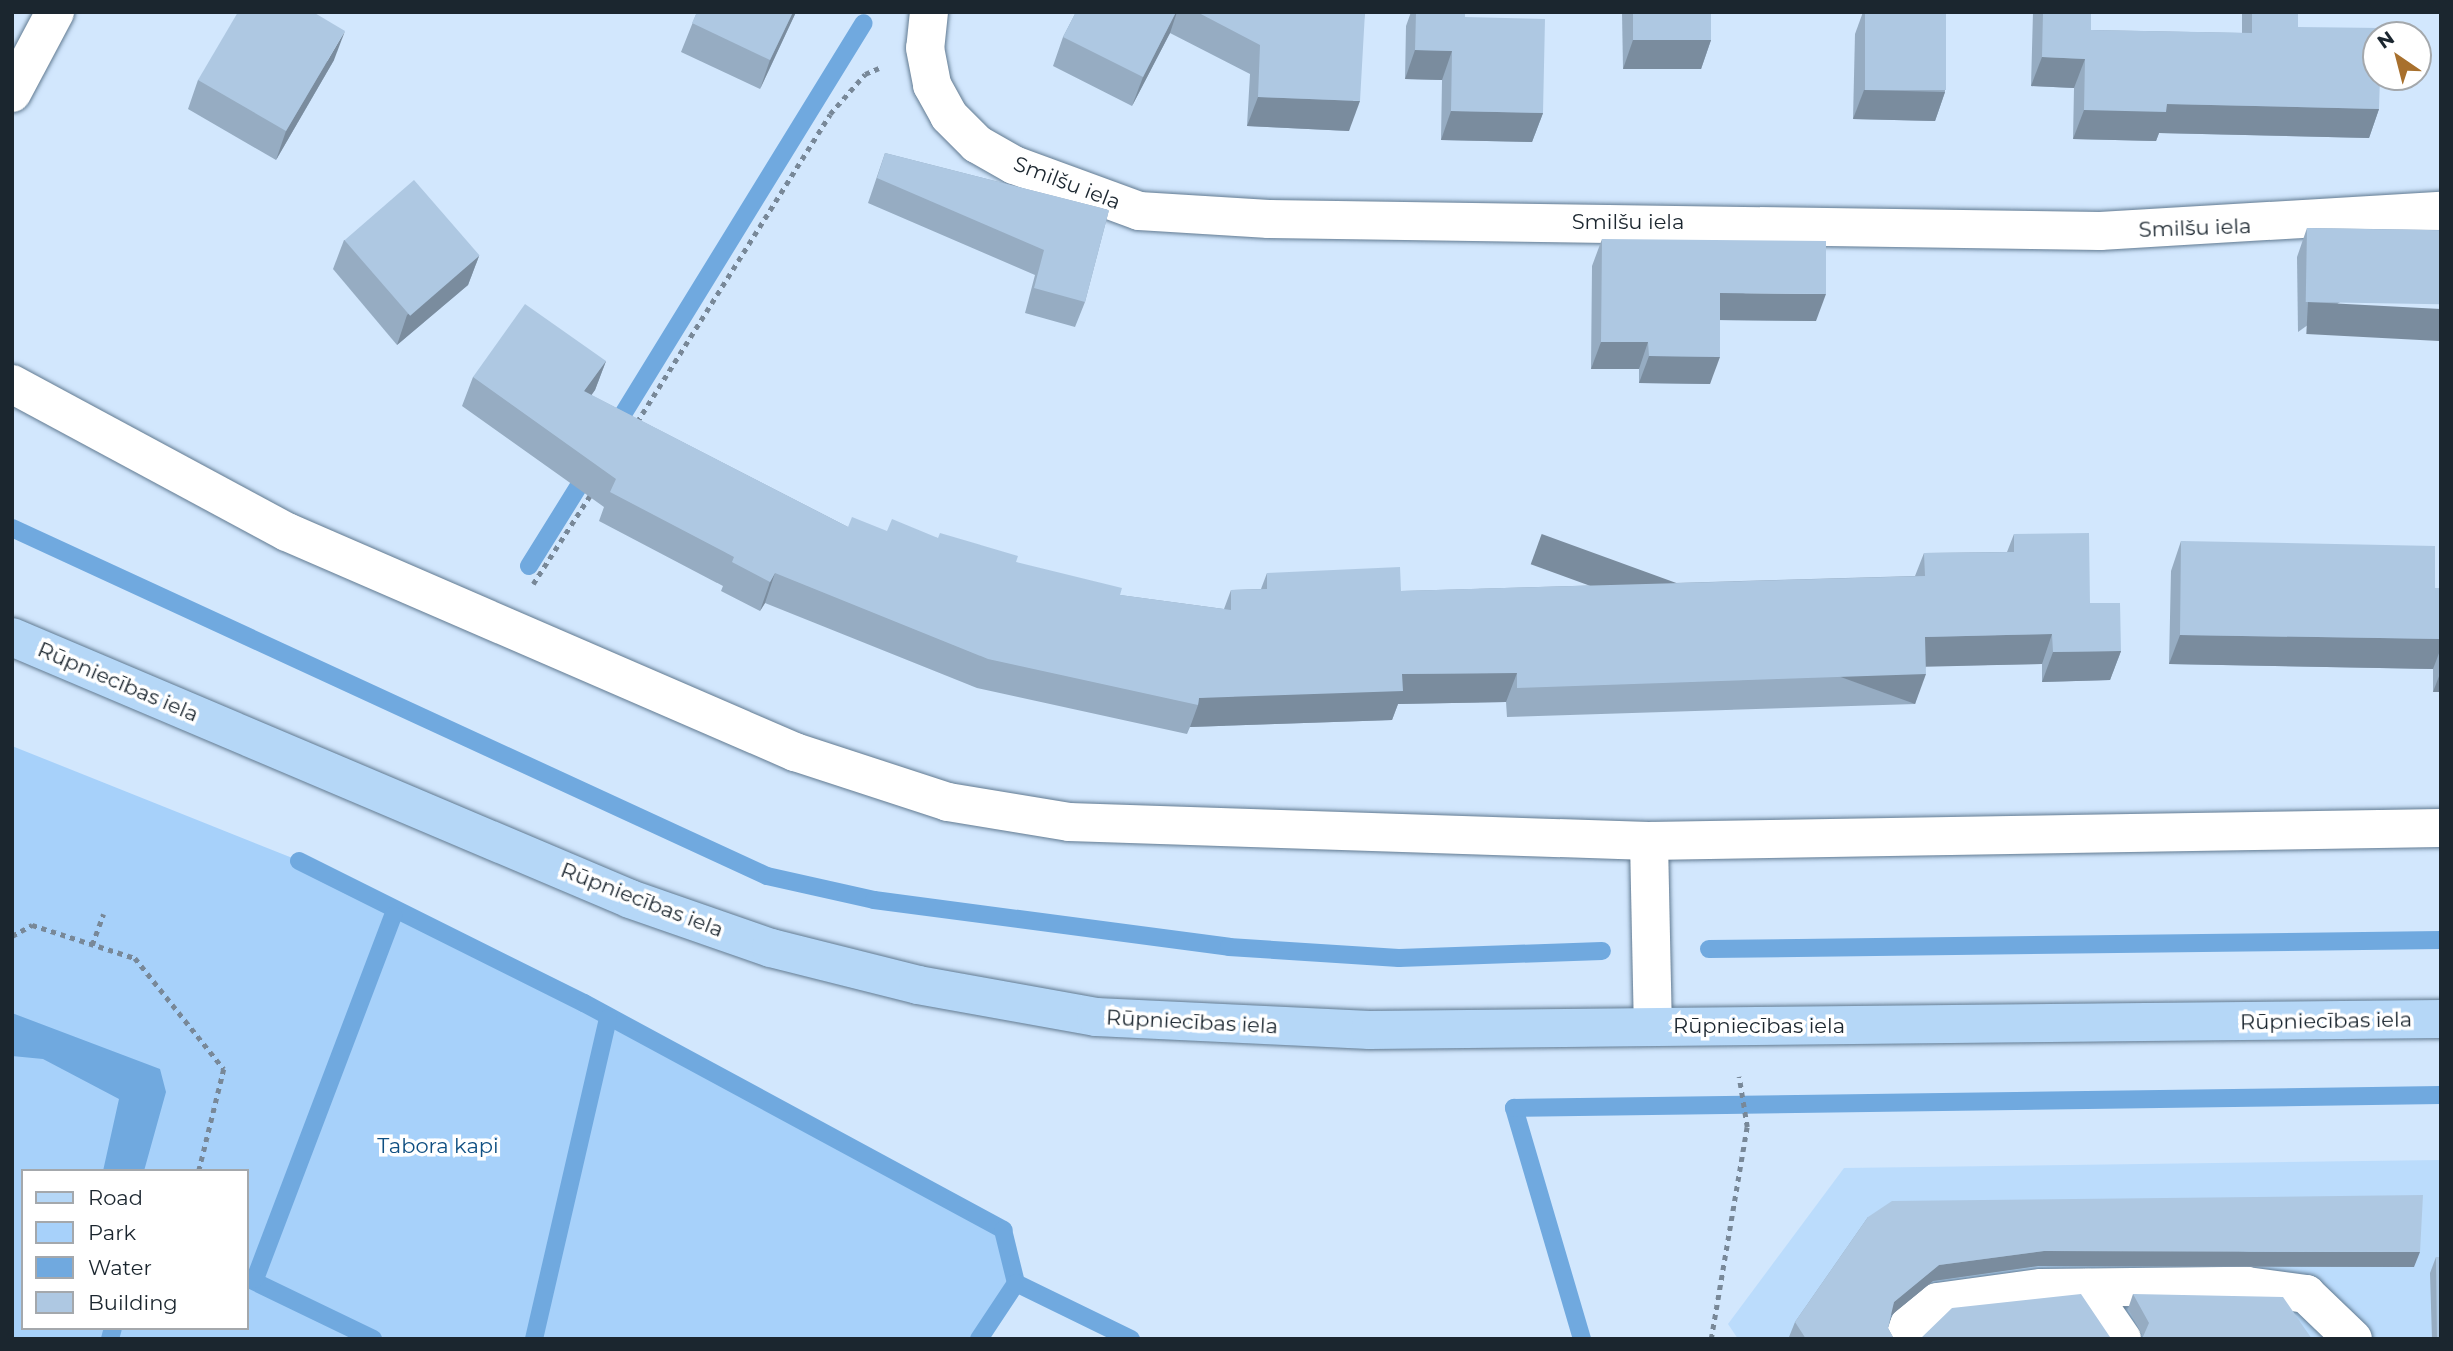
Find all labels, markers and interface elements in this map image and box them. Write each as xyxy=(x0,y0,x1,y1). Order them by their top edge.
north arrow xyxy=(2362,21,2432,91)
text: N xyxy=(2373,26,2399,54)
street label: Smilšu iela xyxy=(1010,151,1124,215)
street label: Smilšu iela xyxy=(1572,209,1684,235)
street label: Smilšu iela xyxy=(2138,213,2252,243)
street label: Rūpniecības iela xyxy=(34,637,202,727)
street label: Rūpniecības iela xyxy=(557,857,727,943)
street label: Rūpniecības iela xyxy=(1105,1005,1279,1039)
street label: Rūpniecības iela xyxy=(2240,1007,2412,1035)
street label: Rūpniecības iela xyxy=(1673,1013,1845,1039)
park label: Tabora kapi xyxy=(377,1133,499,1159)
legend xyxy=(21,1169,248,1330)
text: Road xyxy=(88,1185,143,1210)
text: Park xyxy=(88,1220,136,1245)
text: Water xyxy=(88,1255,152,1280)
text: Building xyxy=(88,1290,178,1315)

